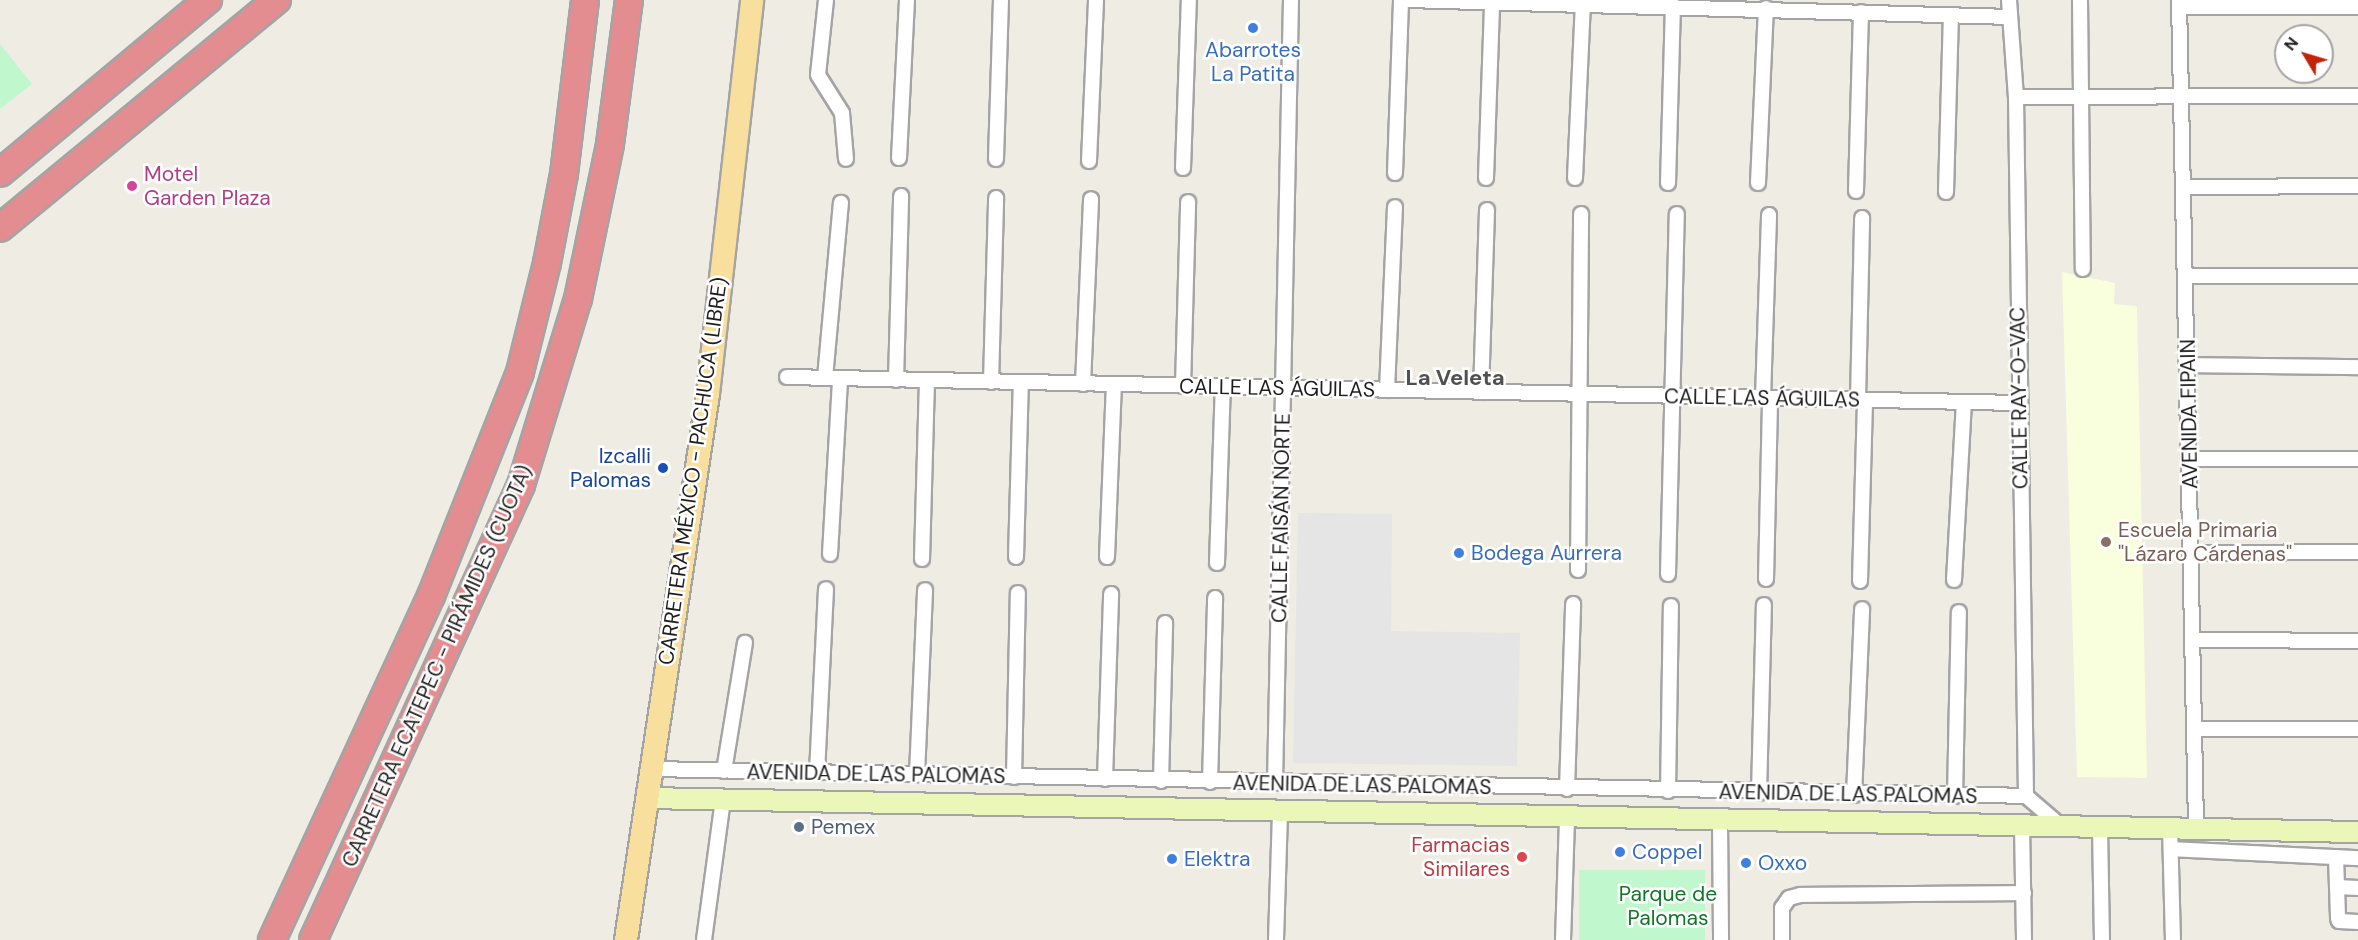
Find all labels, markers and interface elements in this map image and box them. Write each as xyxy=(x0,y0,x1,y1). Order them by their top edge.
marker: Abarrotes La Patita xyxy=(1246,21,1260,35)
north arrow xyxy=(2274,24,2334,84)
text: N xyxy=(2279,33,2303,55)
place label: Abarrotes La Patita xyxy=(1205,37,1301,87)
place label: Motel Garden Plaza xyxy=(144,161,271,211)
marker: Motel Garden Plaza xyxy=(125,179,139,193)
street label: CARRETERA MÉXICO - PACHUCA (LIBRE) xyxy=(653,275,733,667)
street label: CALLE RAY-O-VAC xyxy=(2005,307,2033,489)
street label: AVENIDA FIPAIN xyxy=(2175,339,2203,489)
district label: La Veleta xyxy=(1405,365,1505,391)
street label: CALLE LAS ÁGUILAS xyxy=(1179,374,1375,402)
street label: CALLE LAS ÁGUILAS xyxy=(1664,384,1860,412)
street label: CALLE FAISÁN NORTE xyxy=(1267,413,1295,623)
place label: Izcalli Palomas xyxy=(570,443,651,493)
street label: CARRETERA ECATEPEC - PIRÁMIDES (CUOTA) xyxy=(337,461,537,871)
marker: Izcalli Palomas xyxy=(656,461,670,475)
place label: Escuela Primaria "Lázaro Cárdenas" xyxy=(2118,517,2292,567)
marker: Escuela Primaria "Lázaro Cárdenas" xyxy=(2099,535,2113,549)
place label: Bodega Aurrera xyxy=(1471,540,1622,566)
marker: Bodega Aurrera xyxy=(1452,546,1466,560)
street label: AVENIDA DE LAS PALOMAS xyxy=(746,759,1006,789)
street label: AVENIDA DE LAS PALOMAS xyxy=(1232,770,1492,800)
street label: AVENIDA DE LAS PALOMAS xyxy=(1718,779,1978,809)
place label: Pemex xyxy=(811,814,875,840)
marker: Pemex xyxy=(792,820,806,834)
place label: Farmacias Similares xyxy=(1411,832,1510,882)
place label: Coppel xyxy=(1632,839,1702,865)
marker: Coppel xyxy=(1613,845,1627,859)
place label: Elektra xyxy=(1184,846,1250,872)
marker: Farmacias Similares xyxy=(1515,850,1529,864)
place label: Oxxo xyxy=(1758,850,1807,876)
marker: Elektra xyxy=(1165,852,1179,866)
marker: Oxxo xyxy=(1739,856,1753,870)
park label: Parque de Palomas xyxy=(1619,881,1717,931)

